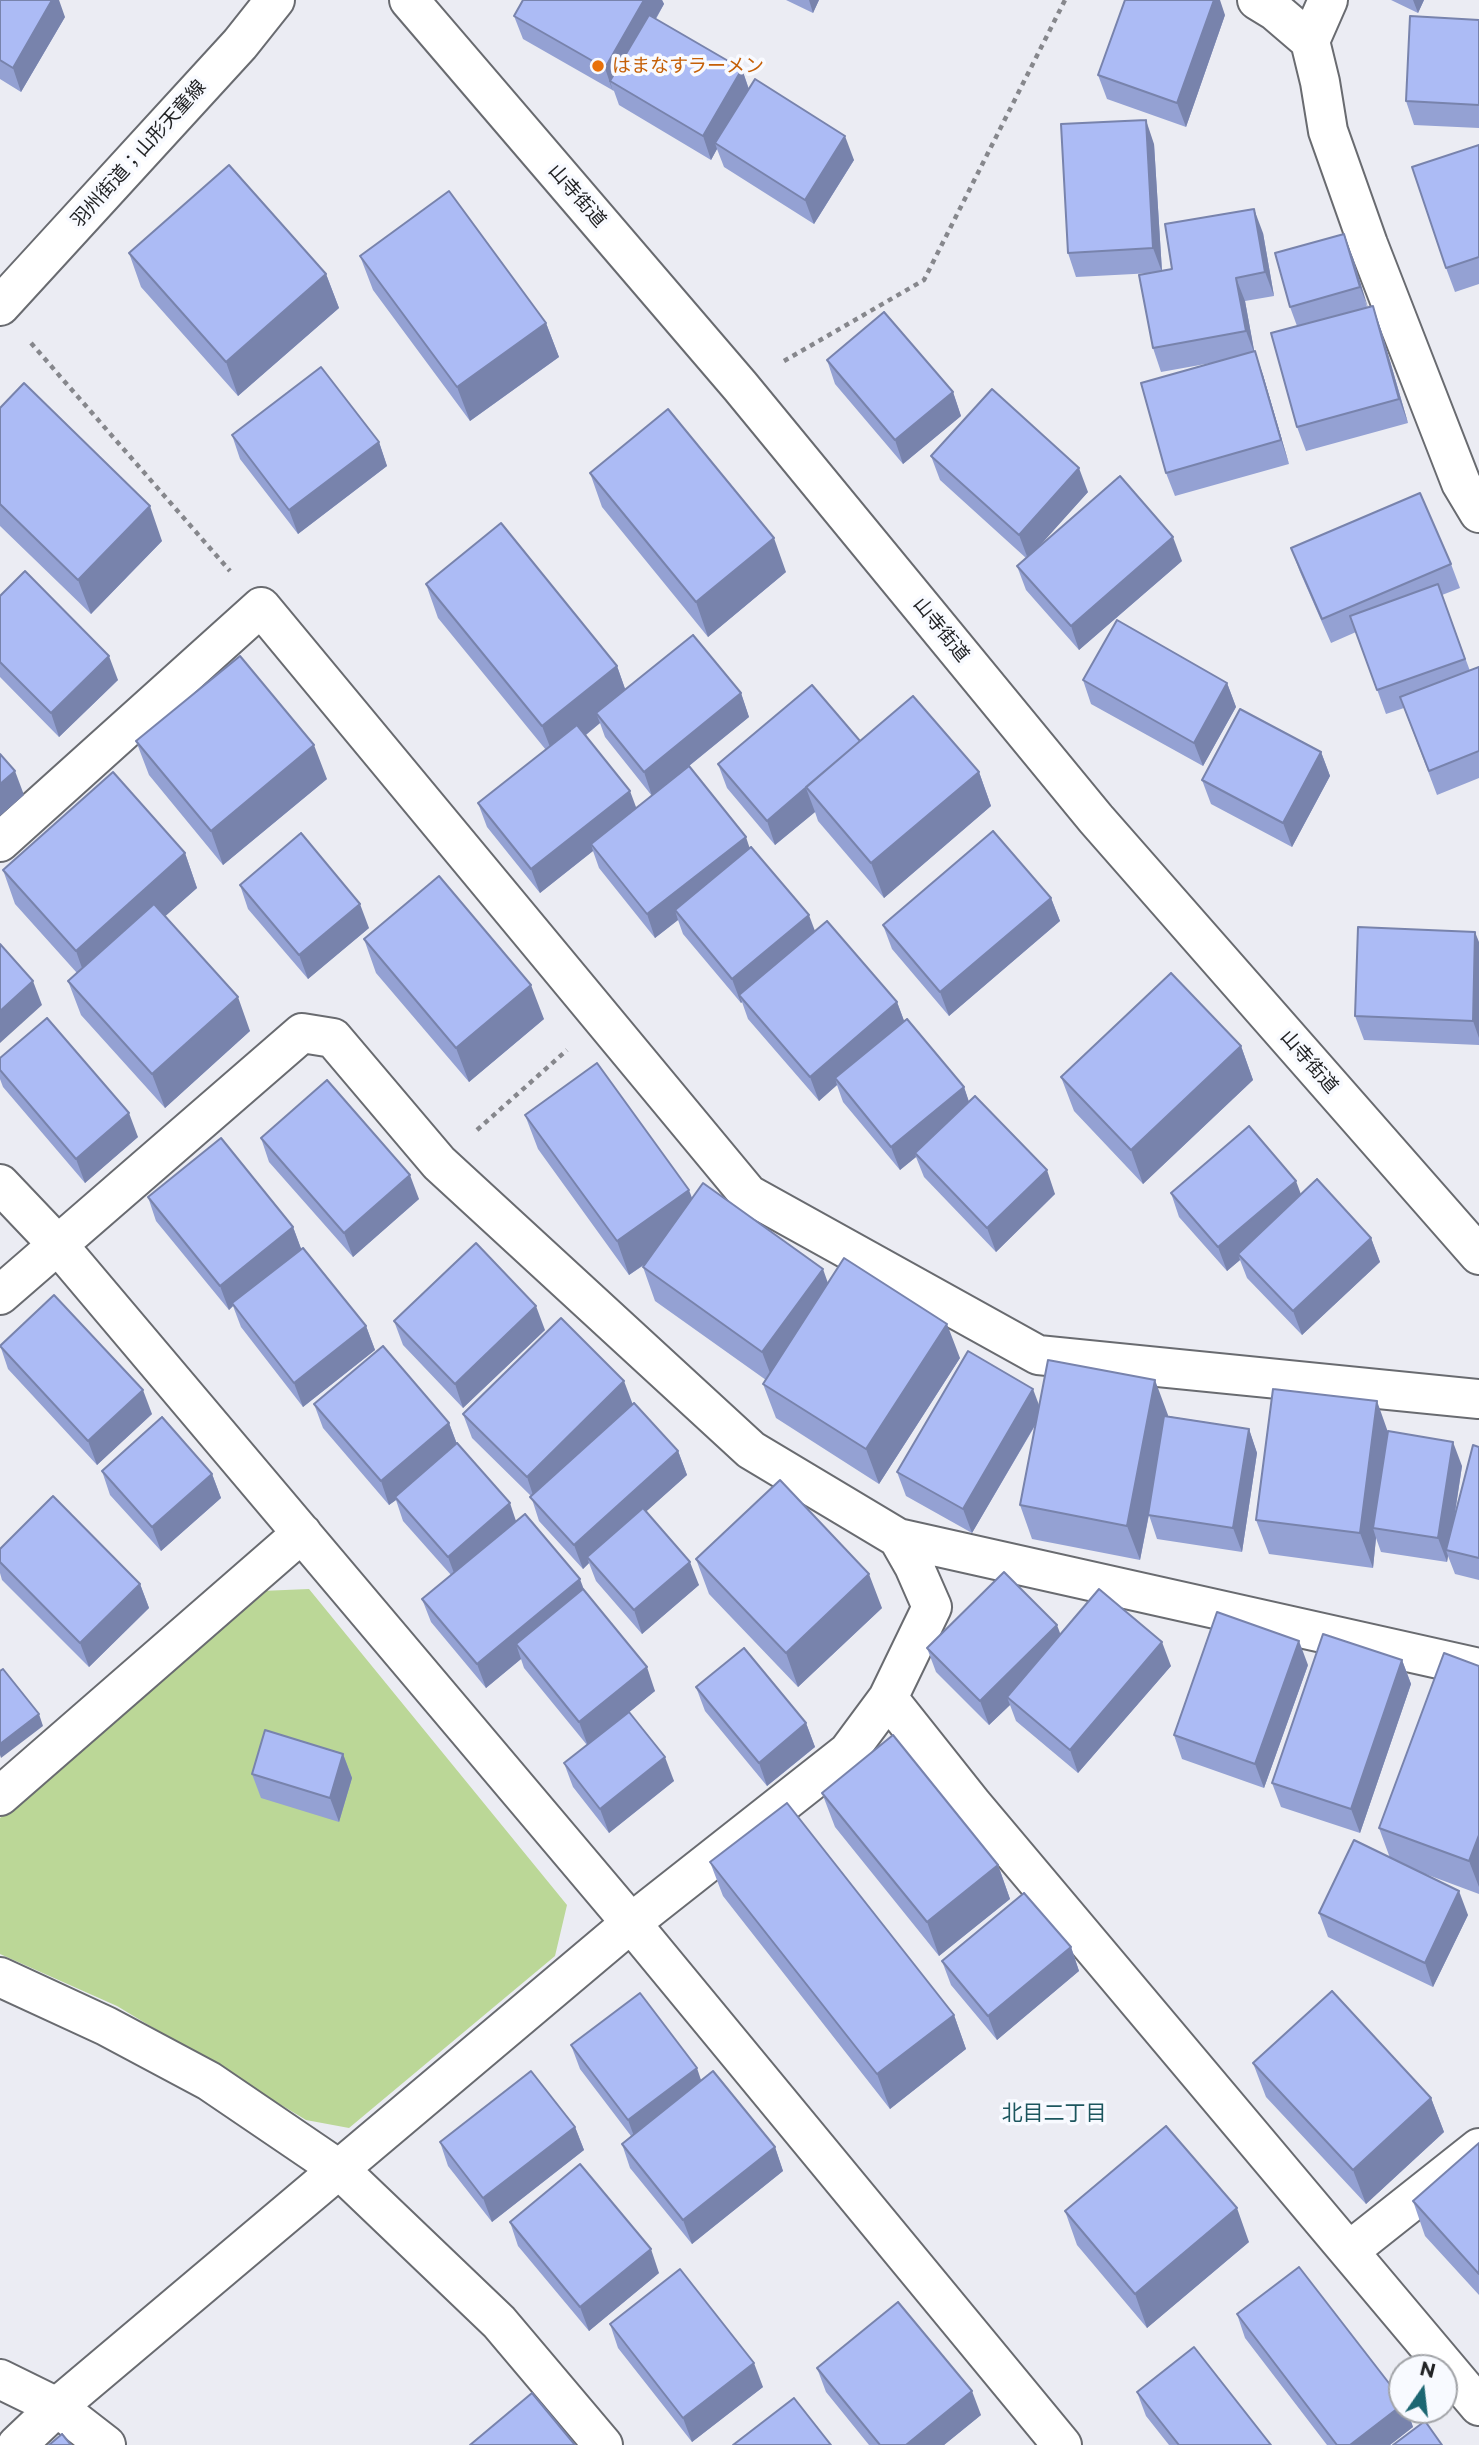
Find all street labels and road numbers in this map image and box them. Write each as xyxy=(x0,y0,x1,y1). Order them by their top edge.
street label: 羽州街道；山形天童線 xyxy=(67,76,211,232)
street label: 山寺街道 xyxy=(543,160,611,232)
street label: 山寺街道 xyxy=(908,593,974,667)
street label: 山寺街道 xyxy=(1275,1026,1343,1098)

